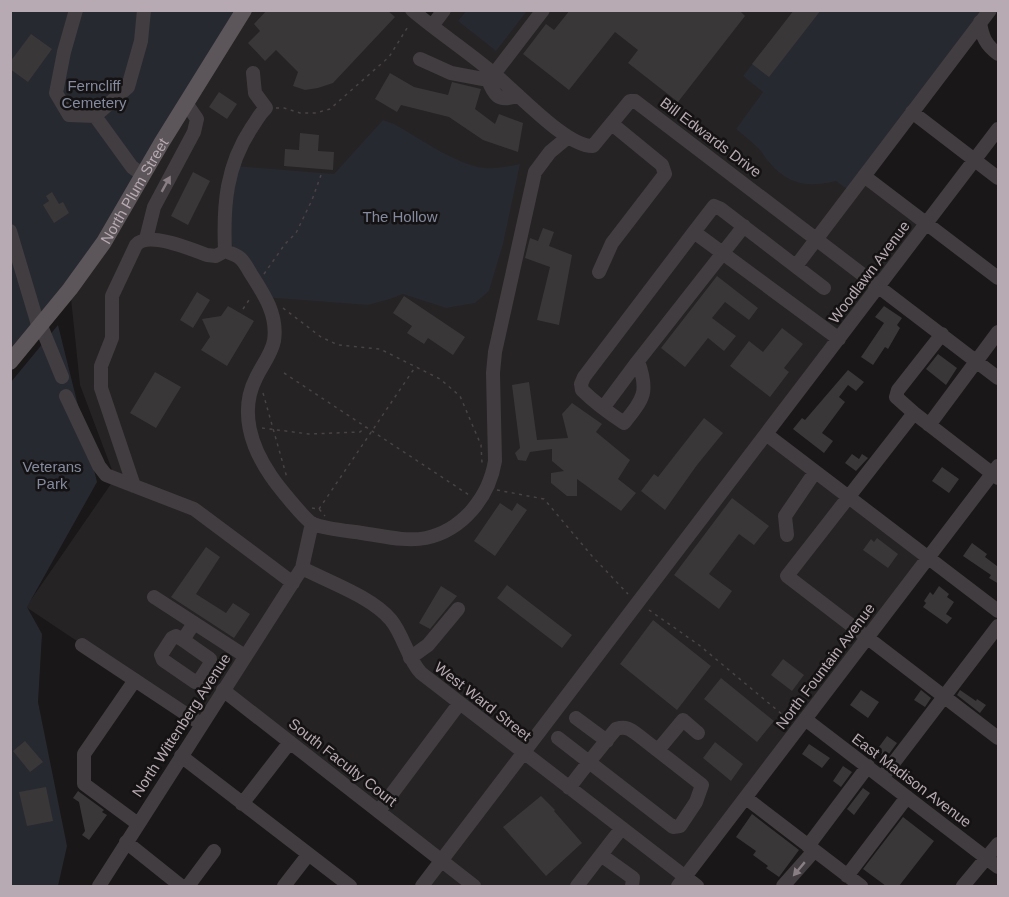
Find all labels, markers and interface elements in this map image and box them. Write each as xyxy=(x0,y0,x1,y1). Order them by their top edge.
park label: Ferncliff Cemetery xyxy=(61,77,127,111)
street label: Bill Edwards Drive xyxy=(657,94,765,180)
street label: North Plum Street xyxy=(97,134,172,246)
one-way arrow xyxy=(161,176,171,193)
park label: The Hollow xyxy=(362,208,438,225)
street label: Woodlawn Avenue xyxy=(825,217,913,327)
park label: Veterans Park xyxy=(22,458,82,492)
street label: North Fountain Avenue xyxy=(772,600,878,732)
street label: North Wittenberg Avenue xyxy=(128,650,234,800)
street label: West Ward Street xyxy=(431,658,535,744)
street label: South Faculty Court xyxy=(286,714,401,810)
street label: East Madison Avenue xyxy=(849,730,975,830)
one-way arrow xyxy=(793,861,806,876)

